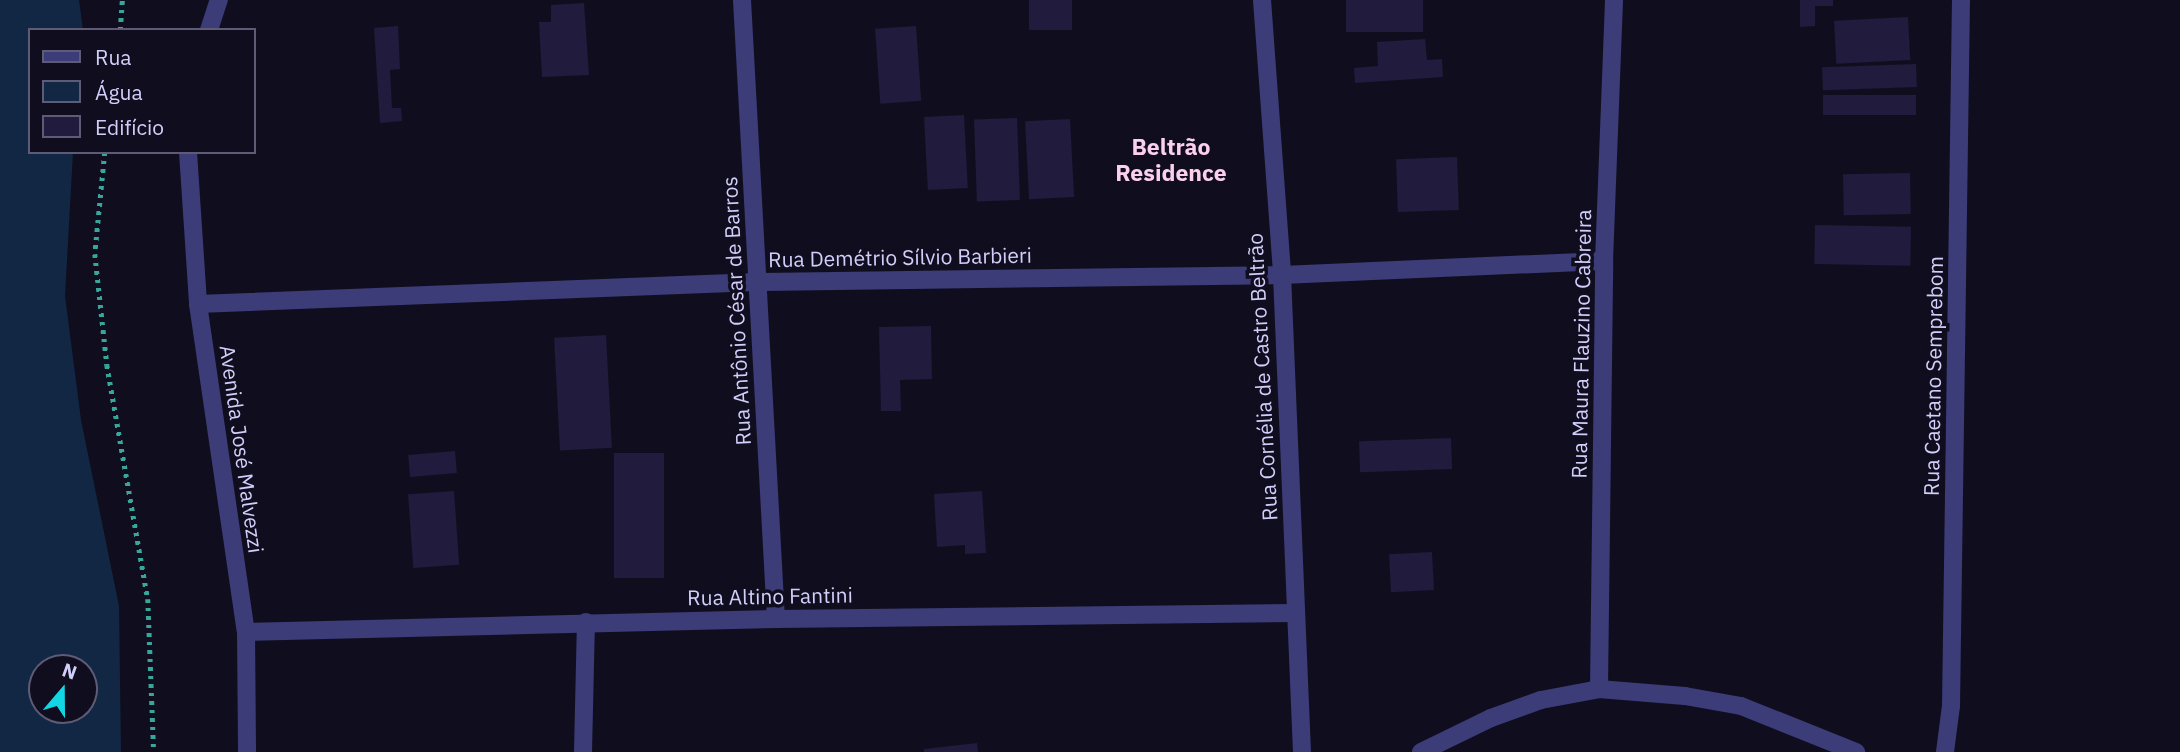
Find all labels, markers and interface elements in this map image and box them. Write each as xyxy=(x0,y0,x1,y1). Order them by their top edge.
legend xyxy=(28,28,256,154)
text: Rua xyxy=(95,43,132,71)
text: Água xyxy=(95,78,143,106)
text: Edifício xyxy=(95,113,164,141)
district label: Beltrão Residence xyxy=(1115,132,1227,186)
street label: Rua Antônio César de Barros xyxy=(716,176,756,446)
street label: Rua Maura Flauzino Cabreira xyxy=(1566,209,1596,479)
street label: Rua Cornélia de Castro Beltrão xyxy=(1242,232,1282,522)
street label: Rua Demétrio Sílvio Barbieri xyxy=(768,242,1032,272)
street label: Rua Caetano Semprebom xyxy=(1918,256,1948,496)
street label: Avenida José Malvezzi xyxy=(215,343,269,555)
street label: Rua Altino Fantini xyxy=(687,582,853,610)
north arrow xyxy=(28,654,98,724)
text: N xyxy=(59,658,80,685)

